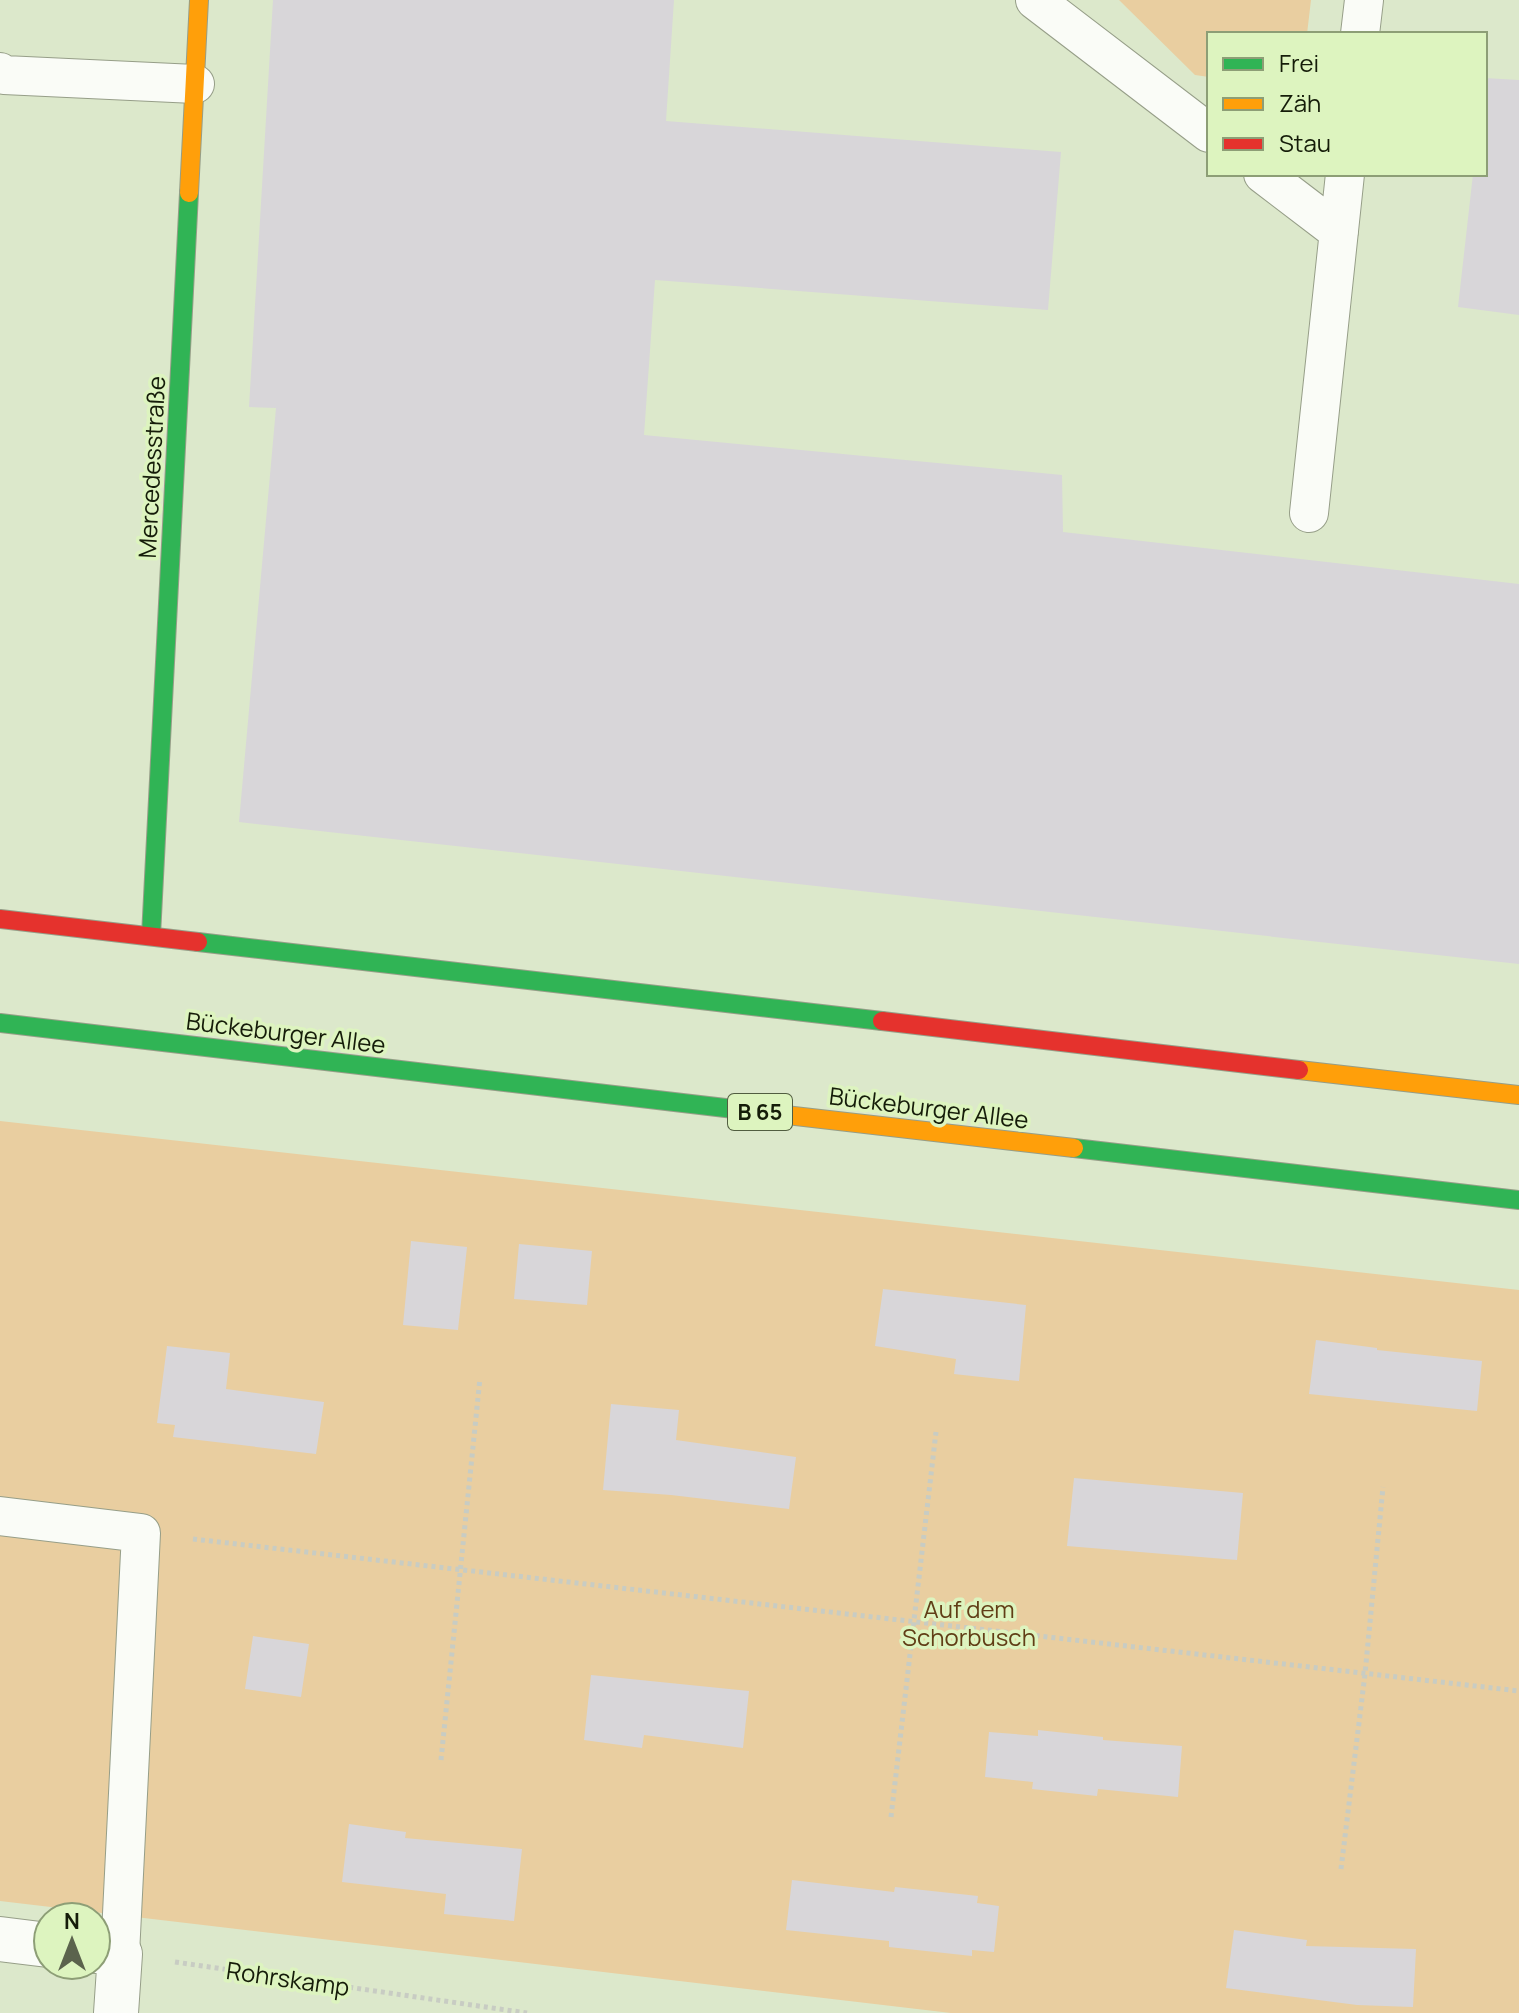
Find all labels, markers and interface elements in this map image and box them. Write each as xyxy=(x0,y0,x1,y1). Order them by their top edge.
legend xyxy=(1207,32,1487,176)
text: Frei xyxy=(1279,46,1319,79)
text: Zäh xyxy=(1279,86,1321,119)
text: Stau xyxy=(1279,126,1331,159)
street label: Mercedesstraße xyxy=(130,375,172,559)
street label: Bückeburger Allee xyxy=(184,1003,388,1061)
street label: Bückeburger Allee xyxy=(827,1078,1031,1136)
road number: B 65 xyxy=(728,1094,792,1130)
park label: Auf dem Schorbusch xyxy=(902,1592,1036,1653)
north arrow xyxy=(32,1901,112,1981)
text: N xyxy=(64,1906,80,1936)
street label: Rohrskamp xyxy=(224,1953,352,2003)

